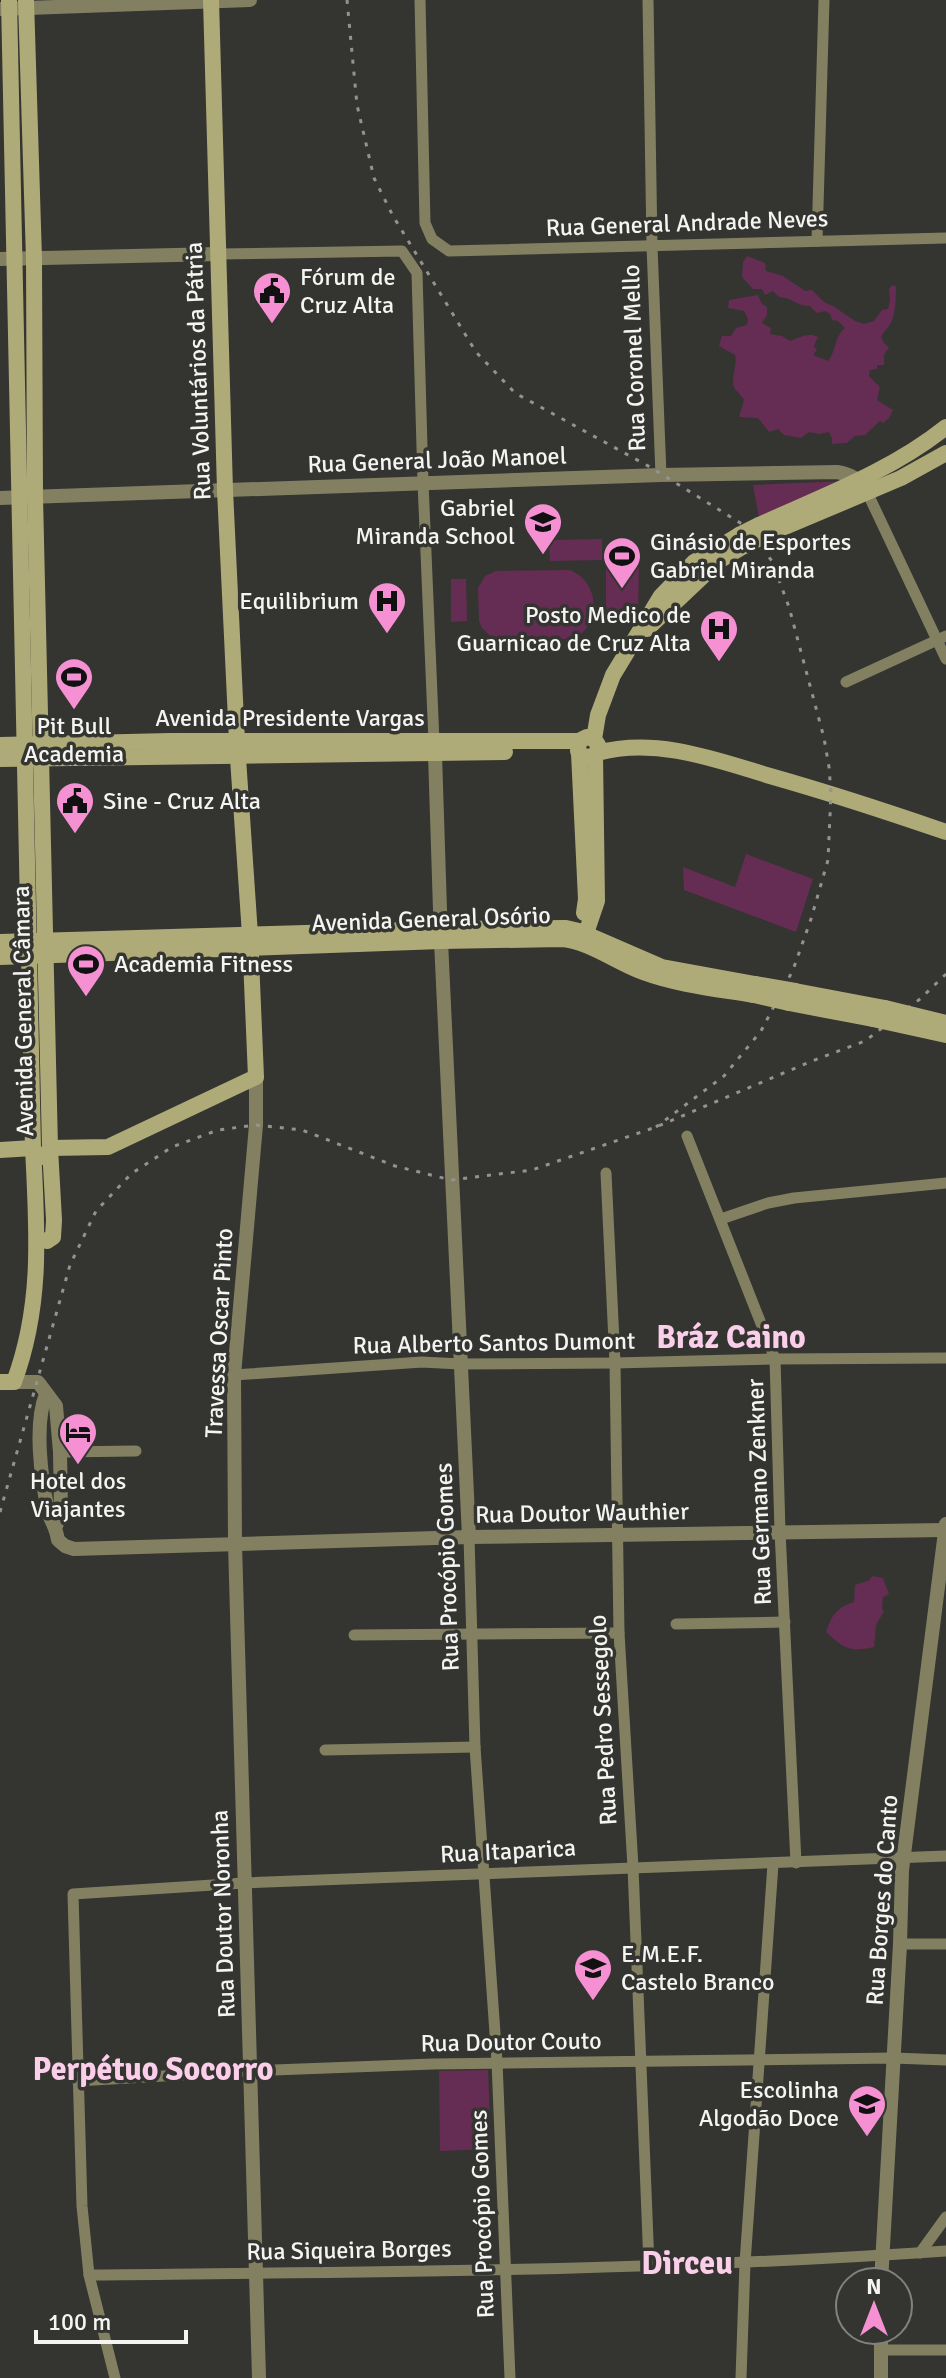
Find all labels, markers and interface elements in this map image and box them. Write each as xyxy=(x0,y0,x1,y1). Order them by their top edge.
street label: Rua General Andrade Neves xyxy=(545,203,829,243)
street label: Rua Voluntários da Pátria xyxy=(178,241,218,501)
place label: Fórum de Cruz Alta xyxy=(300,262,395,320)
street label: Rua Coronel Mello xyxy=(616,264,652,452)
public building icon: Fórum de Cruz Alta xyxy=(251,270,293,325)
street label: Rua General João Manoel xyxy=(307,440,567,480)
place label: Gabriel Miranda School xyxy=(355,493,515,551)
school or university icon: Gabriel Miranda School xyxy=(522,501,564,556)
place label: Ginásio de Esportes Gabriel Miranda xyxy=(650,527,851,585)
sports icon: Ginásio de Esportes Gabriel Miranda xyxy=(601,535,643,590)
hospital icon: Equilibrium xyxy=(366,580,408,635)
place label: Equilibrium xyxy=(239,586,359,616)
place label: Posto Medico de Guarnicao de Cruz Alta xyxy=(457,600,691,658)
hospital icon: Posto Medico de Guarnicao de Cruz Alta xyxy=(698,608,740,663)
sports icon: Pit Bull Academia xyxy=(53,656,95,711)
street label: Avenida Presidente Vargas xyxy=(155,703,425,733)
place label: Pit Bull Academia xyxy=(24,711,124,769)
public building icon: Sine - Cruz Alta xyxy=(54,780,96,835)
place label: Sine - Cruz Alta xyxy=(103,786,261,816)
street label: Avenida General Câmara xyxy=(6,885,40,1137)
street label: Avenida General Osório xyxy=(311,900,551,938)
sports icon: Academia Fitness xyxy=(65,943,107,998)
place label: Academia Fitness xyxy=(114,949,293,979)
street label: Travessa Oscar Pinto xyxy=(199,1227,239,1439)
district label: Bráz Caino xyxy=(656,1318,806,1357)
street label: Rua Alberto Santos Dumont xyxy=(352,1326,636,1360)
street label: Rua Germano Zenkner xyxy=(740,1378,778,1606)
hotel icon: Hotel dos Viajantes xyxy=(57,1411,99,1466)
street label: Rua Procópio Gomes xyxy=(428,1462,466,1672)
place label: Hotel dos Viajantes xyxy=(30,1466,126,1524)
street label: Rua Doutor Wauthier xyxy=(475,1496,689,1530)
street label: Rua Pedro Sessegolo xyxy=(582,1614,624,1826)
street label: Rua Borges do Canto xyxy=(860,1794,904,2006)
street label: Rua Doutor Noronha xyxy=(204,1809,242,2019)
street label: Rua Itaparica xyxy=(439,1832,577,1870)
place label: E.M.E.F. Castelo Branco xyxy=(621,1939,775,1997)
school or university icon: E.M.E.F. Castelo Branco xyxy=(572,1947,614,2002)
street label: Rua Doutor Couto xyxy=(420,2025,602,2059)
district label: Perpétuo Socorro xyxy=(33,2050,273,2089)
place label: Escolinha Algodão Doce xyxy=(699,2075,839,2133)
school or university icon: Escolinha Algodão Doce xyxy=(846,2083,888,2138)
street label: Rua Procópio Gomes xyxy=(463,2109,501,2319)
street label: Rua Siqueira Borges xyxy=(246,2233,452,2267)
district label: Dirceu xyxy=(641,2244,733,2283)
north arrow xyxy=(834,2266,914,2346)
text: N xyxy=(866,2273,882,2300)
scale bar xyxy=(36,2294,186,2344)
text: 100 m xyxy=(48,2307,111,2337)

